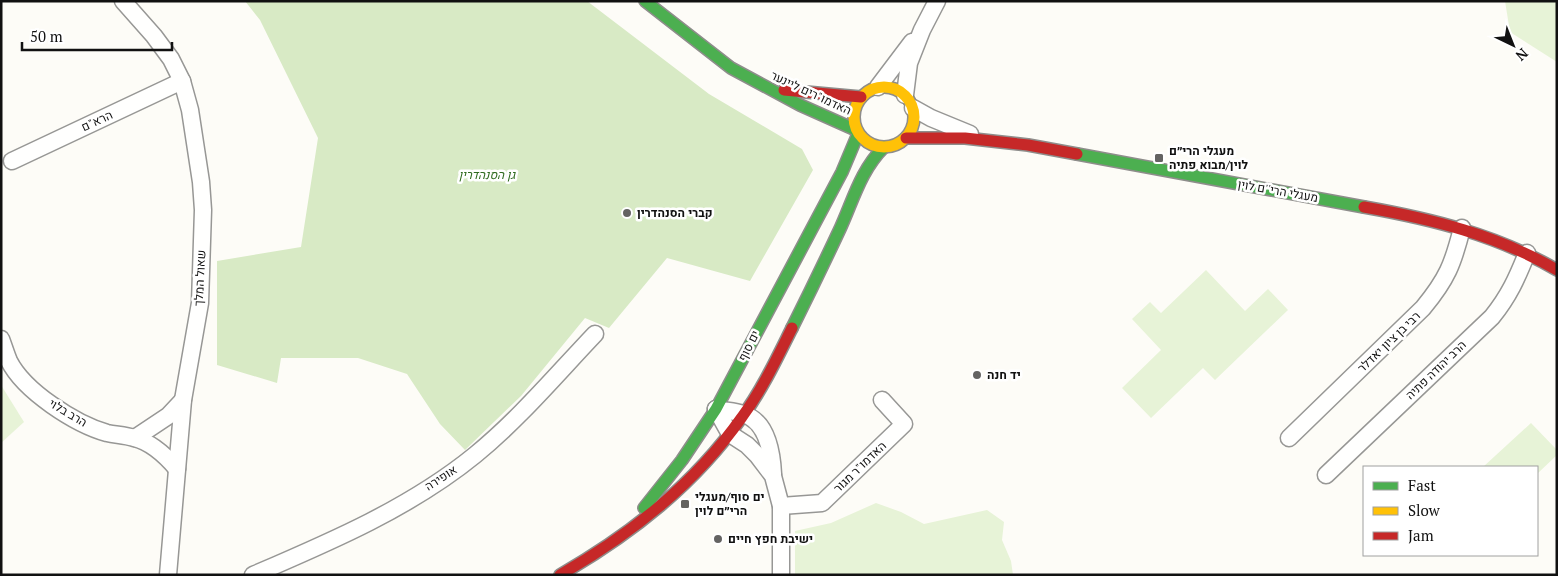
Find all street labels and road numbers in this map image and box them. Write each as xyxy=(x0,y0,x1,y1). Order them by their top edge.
street label: האדמו"רים ליינער xyxy=(768,67,854,118)
street label: הרא"ם xyxy=(79,107,115,134)
street label: מעגלי הרי''ם לוין xyxy=(1237,176,1319,205)
street label: שאול המלך xyxy=(191,249,208,307)
street label: רבי בן ציון יאדלר xyxy=(1354,308,1423,375)
street label: ים סוף xyxy=(735,328,763,364)
street label: הרב יהודה פתיה xyxy=(1402,337,1469,402)
street label: הרב בלוי xyxy=(46,395,90,430)
street label: האדמו"ר מגור xyxy=(830,438,889,495)
street label: אופירה xyxy=(422,462,460,493)

